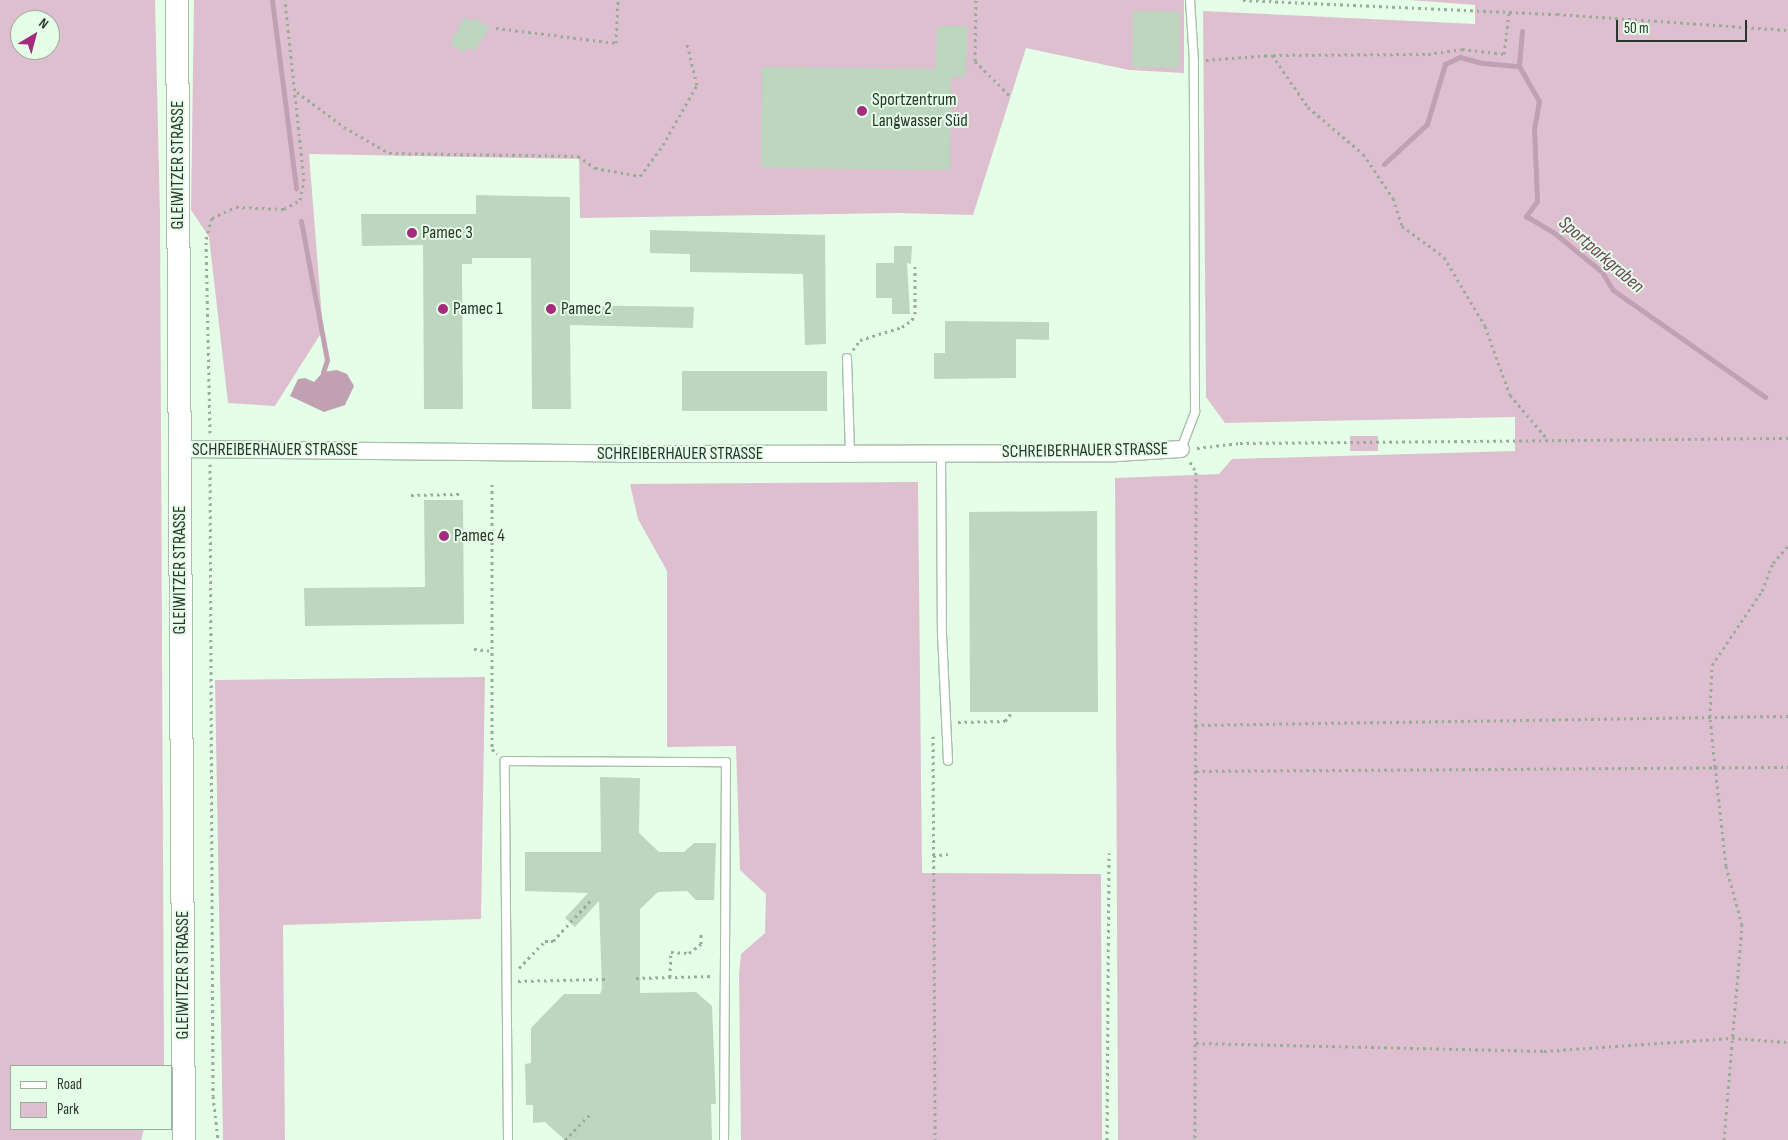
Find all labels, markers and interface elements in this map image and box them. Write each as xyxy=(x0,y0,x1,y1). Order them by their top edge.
north arrow xyxy=(10,10,60,60)
scale bar xyxy=(1618,10,1749,42)
text: N xyxy=(36,14,52,32)
text: 50 m xyxy=(1624,19,1649,38)
place label: Sportzentrum Langwasser Süd xyxy=(872,90,968,132)
street label: GLEIWITZER STRASSE xyxy=(167,101,189,229)
marker: Sportzentrum Langwasser Süd xyxy=(856,105,868,117)
water label: Sportparkgraben xyxy=(1554,212,1648,298)
place label: Pamec 3 xyxy=(422,222,473,244)
marker: Pamec 3 xyxy=(406,227,418,239)
place label: Pamec 1 xyxy=(453,298,502,320)
place label: Pamec 2 xyxy=(561,298,612,320)
marker: Pamec 1 xyxy=(437,303,449,315)
marker: Pamec 2 xyxy=(545,303,557,315)
street label: SCHREIBERHAUER STRASSE xyxy=(192,439,358,461)
street label: SCHREIBERHAUER STRASSE xyxy=(1002,439,1168,463)
street label: SCHREIBERHAUER STRASSE xyxy=(597,443,763,465)
street label: GLEIWITZER STRASSE xyxy=(169,506,191,634)
place label: Pamec 4 xyxy=(454,525,505,547)
marker: Pamec 4 xyxy=(438,530,450,542)
street label: GLEIWITZER STRASSE xyxy=(172,911,194,1039)
legend xyxy=(10,1065,172,1130)
text: Road xyxy=(57,1075,82,1094)
text: Park xyxy=(57,1100,79,1119)

